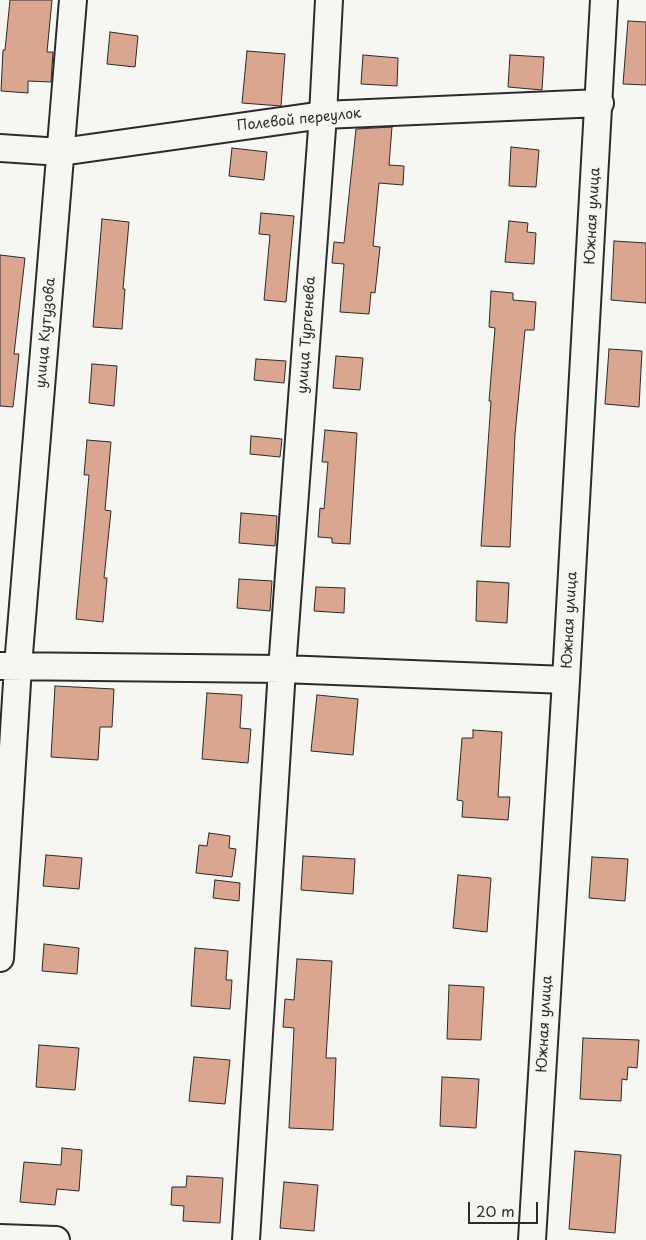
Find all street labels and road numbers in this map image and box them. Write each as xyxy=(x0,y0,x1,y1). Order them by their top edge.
street label: Полевой переулок xyxy=(236,105,362,135)
street label: Южная улица xyxy=(582,167,604,265)
street label: улица Тургенева xyxy=(295,276,319,394)
street label: улица Кутузова xyxy=(33,277,59,389)
street label: Южная улица xyxy=(559,571,581,669)
street label: Южная улица xyxy=(534,975,556,1073)

